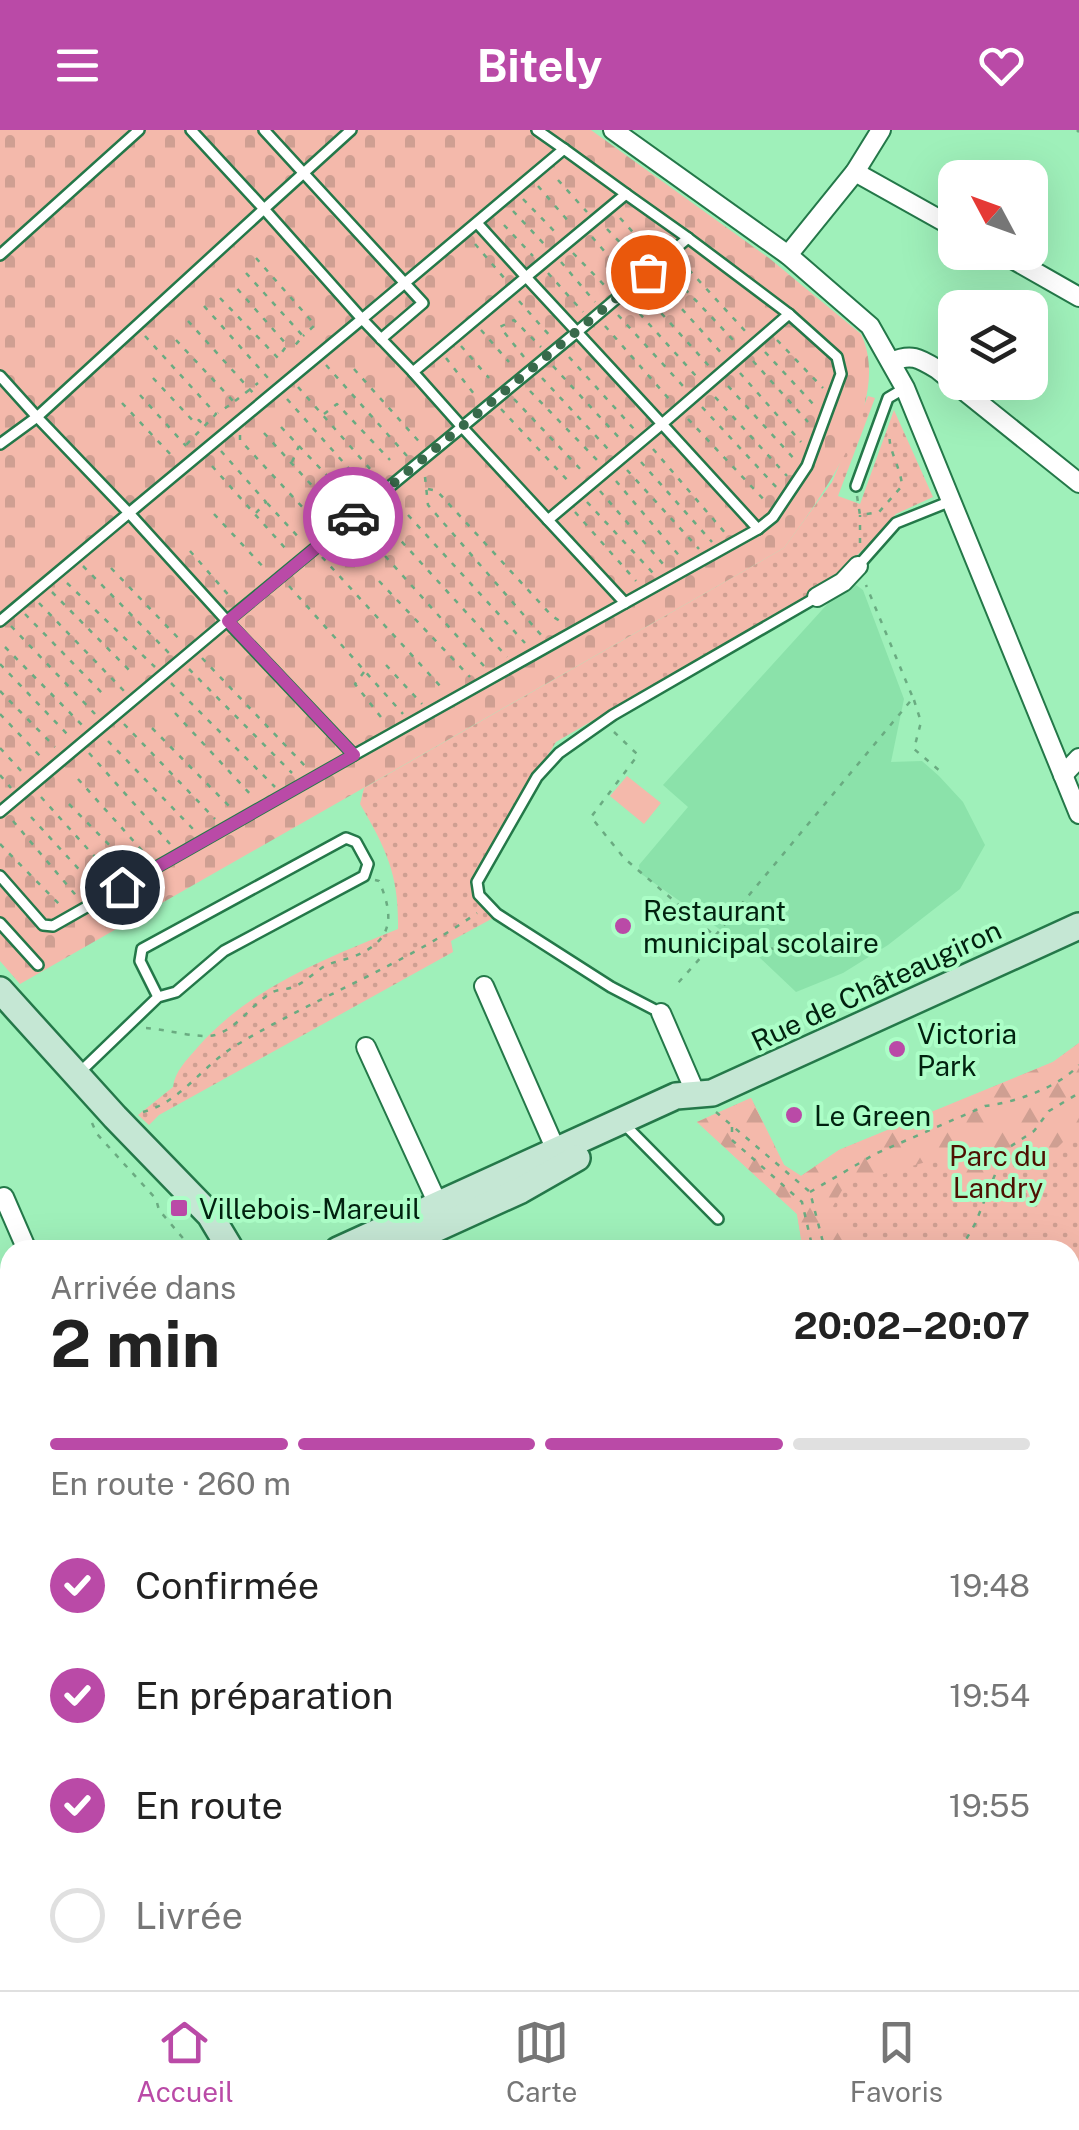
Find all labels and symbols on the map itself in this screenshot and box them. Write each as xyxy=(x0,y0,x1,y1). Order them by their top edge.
north arrow xyxy=(938,160,1048,270)
pin xyxy=(606,230,691,315)
courier xyxy=(303,467,403,567)
pin xyxy=(80,845,165,930)
place label: Restaurant municipal scolaire xyxy=(643,894,879,959)
street label: Rue de Châteaugiron xyxy=(746,913,1006,1057)
marker: Restaurant municipal scolaire xyxy=(612,915,634,937)
place label: Victoria Park xyxy=(917,1017,1017,1082)
marker: Victoria Park xyxy=(886,1038,908,1060)
place label: Le Green xyxy=(814,1099,931,1132)
marker: Le Green xyxy=(783,1104,805,1126)
park label: Parc du Landry xyxy=(949,1139,1047,1204)
place label: Villebois-Mareuil xyxy=(199,1192,421,1225)
marker: Villebois-Mareuil xyxy=(168,1197,190,1219)

